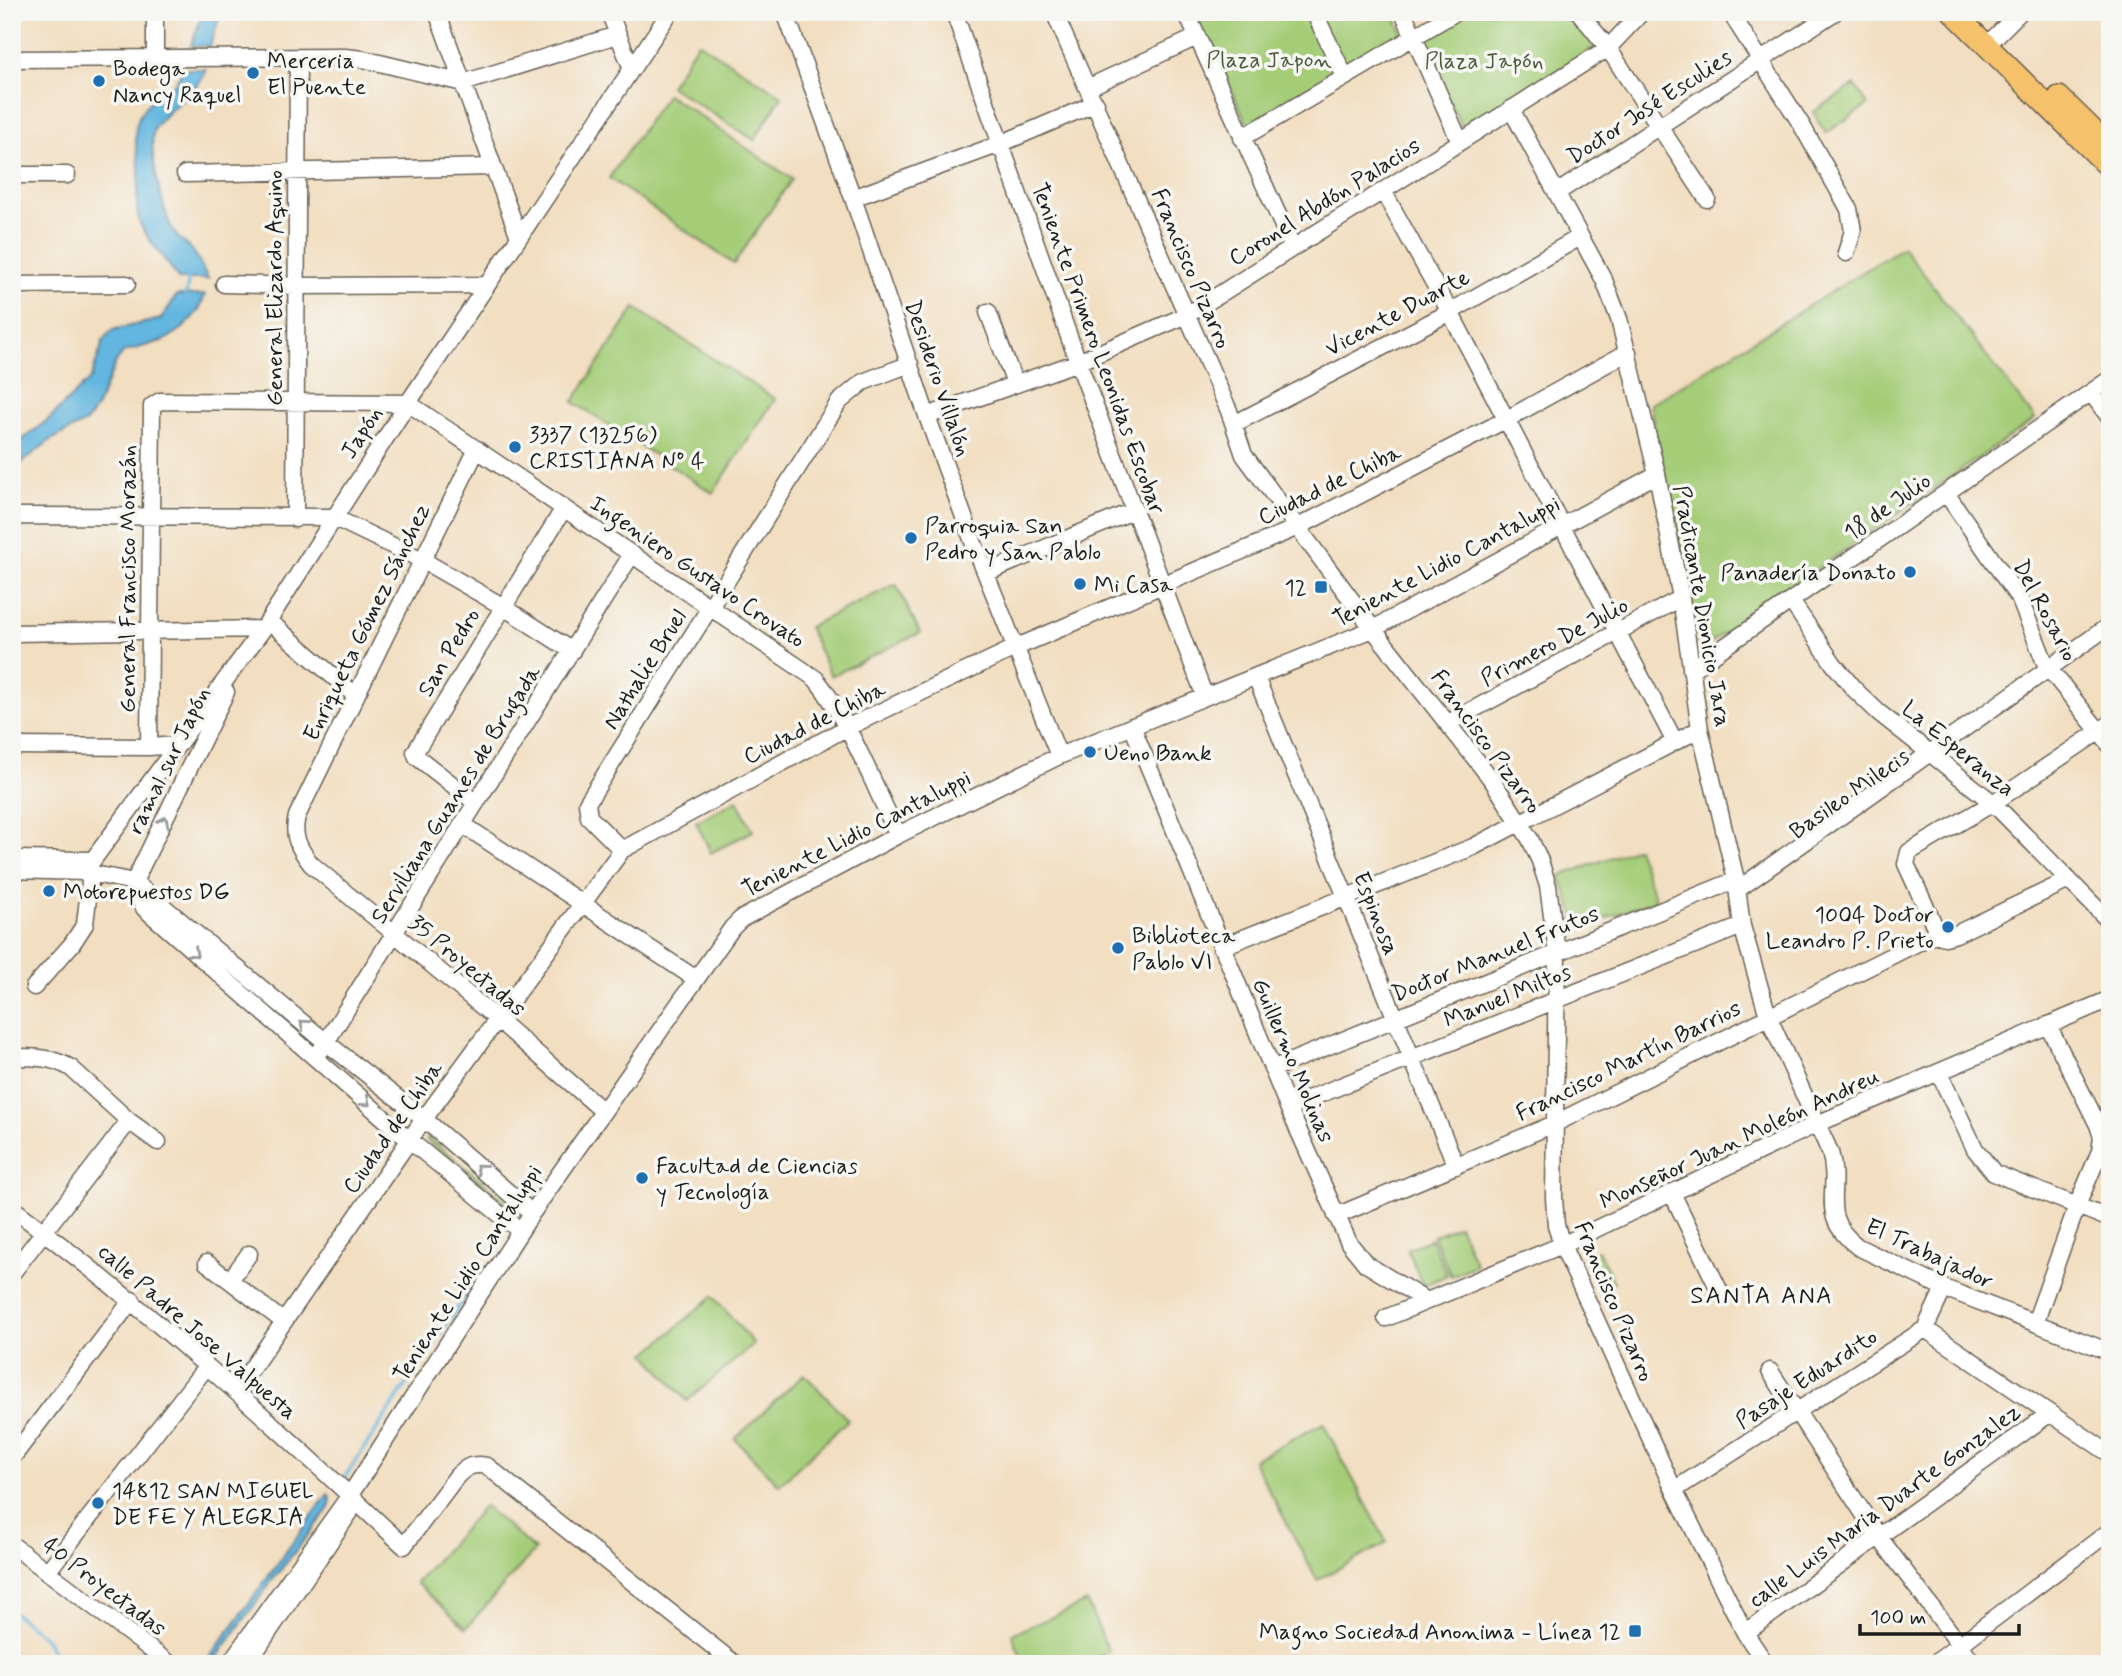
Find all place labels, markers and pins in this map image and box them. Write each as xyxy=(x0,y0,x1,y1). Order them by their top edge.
place label: Merceria El Puente xyxy=(267,47,366,103)
place label: Bodega Nancy Raquel xyxy=(113,55,242,111)
marker: Merceria El Puente xyxy=(245,65,261,81)
marker: Bodega Nancy Raquel xyxy=(91,73,107,89)
place label: 3337 (13256) CRISTIANA Nº 4 xyxy=(529,421,704,477)
marker: 3337 (13256) CRISTIANA Nº 4 xyxy=(507,439,523,455)
place label: Parroquia San Pedro y San Pablo xyxy=(925,512,1101,568)
marker: Parroquia San Pedro y San Pablo xyxy=(903,530,919,546)
place label: Panadería Donato xyxy=(1720,559,1896,589)
marker: Panadería Donato xyxy=(1902,564,1918,580)
place label: Mi Casa xyxy=(1094,571,1173,601)
place label: 12 xyxy=(1285,574,1307,604)
marker: Mi Casa xyxy=(1072,576,1088,592)
marker: 12 xyxy=(1313,579,1329,595)
place label: Ueno Bank xyxy=(1104,739,1212,769)
marker: Ueno Bank xyxy=(1082,744,1098,760)
place label: Motorepuestos DG xyxy=(63,878,229,908)
marker: Motorepuestos DG xyxy=(41,883,57,899)
place label: 1004 Doctor Leandro P. Prieto xyxy=(1766,901,1934,957)
marker: 1004 Doctor Leandro P. Prieto xyxy=(1940,919,1956,935)
place label: Biblioteca Pablo VI xyxy=(1132,922,1235,978)
marker: Biblioteca Pablo VI xyxy=(1110,940,1126,956)
place label: Facultad de Ciencias y Tecnología xyxy=(656,1152,858,1210)
marker: Facultad de Ciencias y Tecnología xyxy=(634,1170,650,1186)
place label: 14812 SAN MIGUEL DE FE Y ALEGRIA xyxy=(112,1477,314,1533)
marker: 14812 SAN MIGUEL DE FE Y ALEGRIA xyxy=(90,1495,106,1511)
place label: Magno Sociedad Anonima - Línea 12 xyxy=(1259,1618,1621,1650)
marker: Magno Sociedad Anonima - Línea 12 xyxy=(1627,1623,1643,1639)

